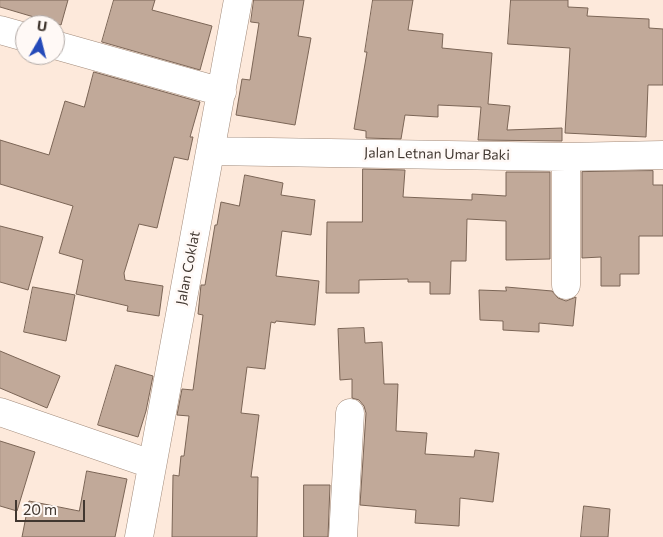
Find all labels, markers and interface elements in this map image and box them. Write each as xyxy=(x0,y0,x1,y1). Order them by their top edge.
north arrow xyxy=(15,15,65,65)
text: U xyxy=(36,17,48,35)
street label: Jalan Letnan Umar Baki xyxy=(364,144,510,164)
street label: Jalan Coklat xyxy=(173,230,203,306)
scale bar xyxy=(18,490,88,522)
text: 20 m xyxy=(23,500,57,518)

